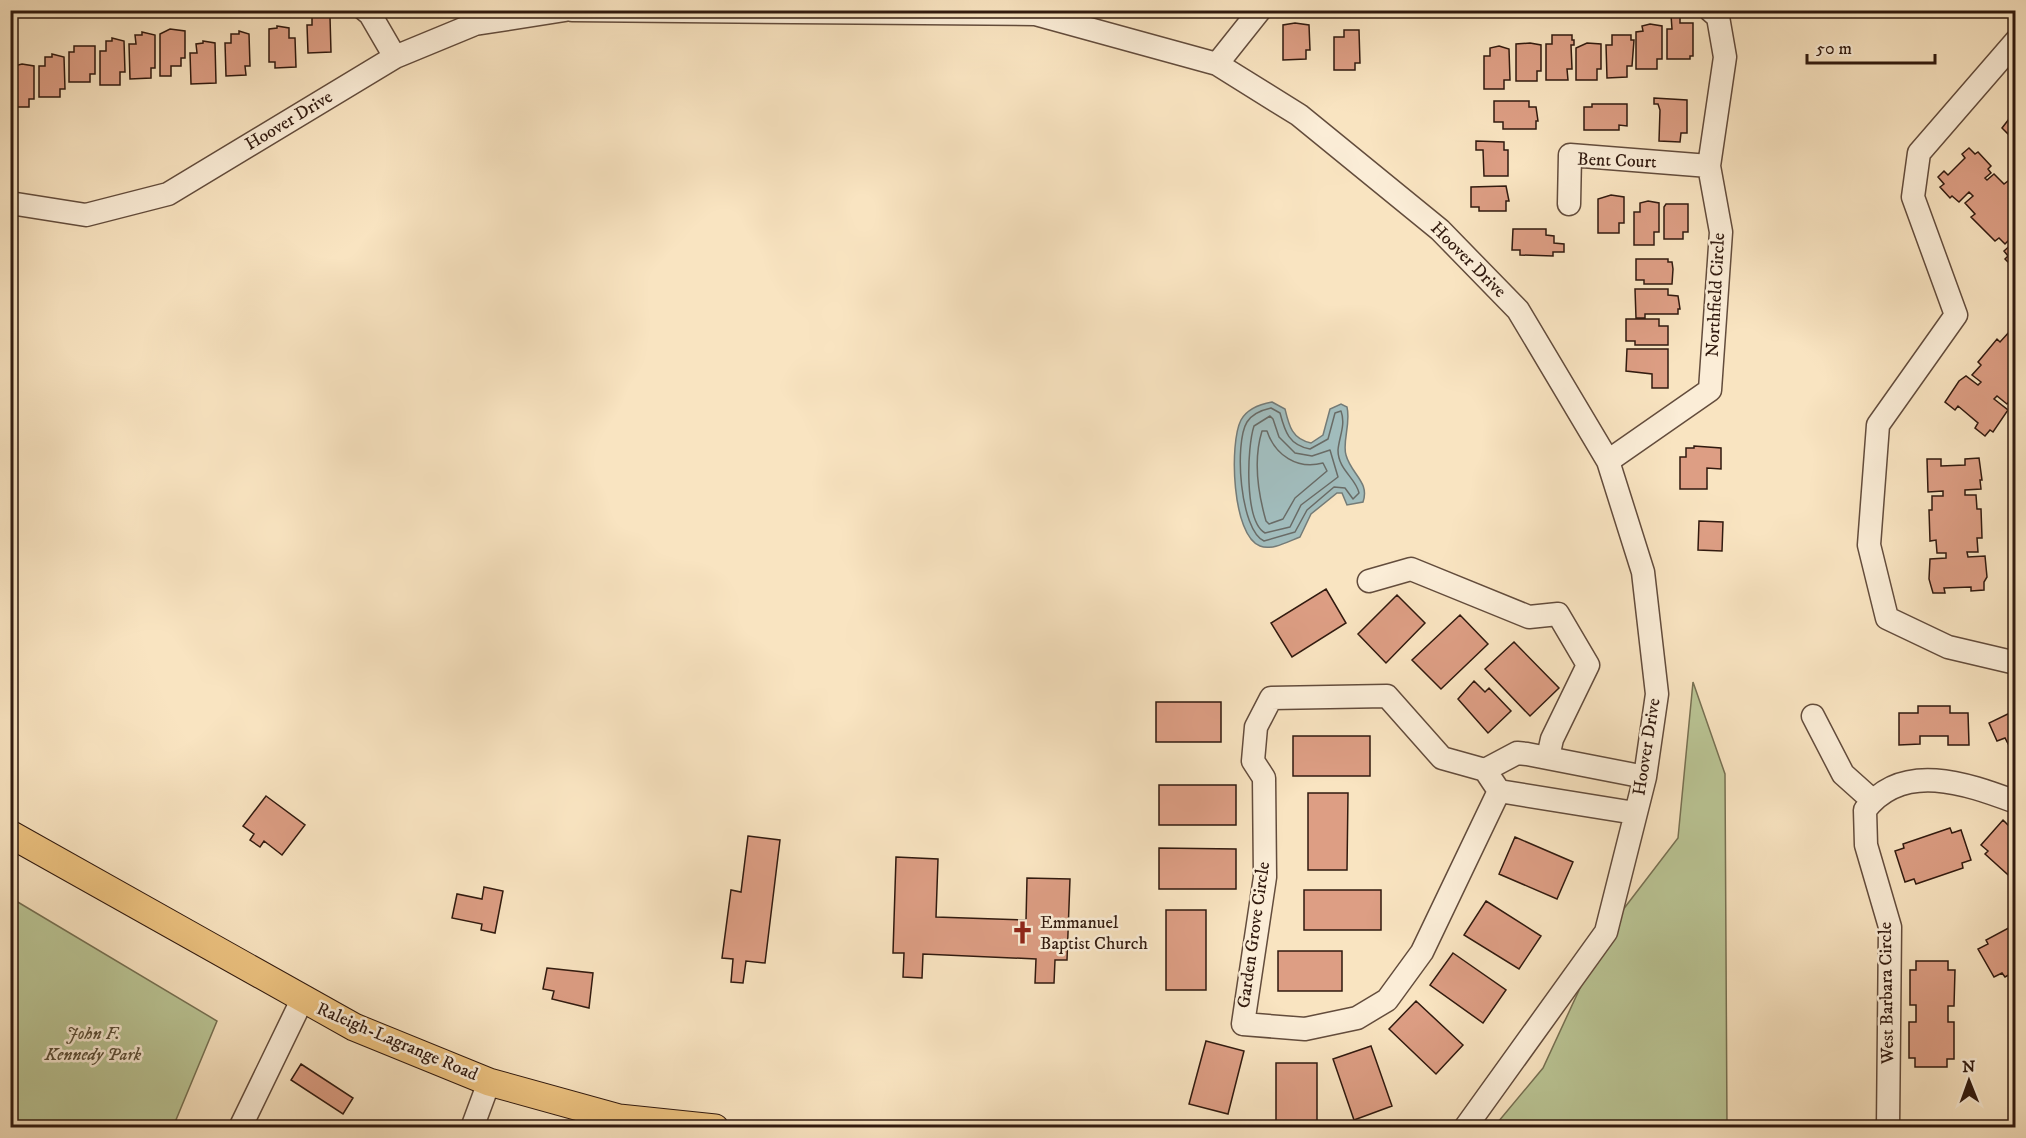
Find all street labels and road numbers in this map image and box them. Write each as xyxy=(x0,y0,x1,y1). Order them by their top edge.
street label: Hoover Drive xyxy=(241,86,337,156)
street label: Bent Court xyxy=(1577,149,1657,173)
street label: Hoover Drive xyxy=(1425,217,1511,303)
street label: Northfield Circle xyxy=(1702,232,1730,358)
street label: Hoover Drive xyxy=(1628,697,1666,797)
street label: Garden Grove Circle xyxy=(1233,860,1275,1010)
street label: West Barbara Circle xyxy=(1875,922,1899,1065)
street label: Raleigh-Lagrange Road xyxy=(313,998,481,1086)

